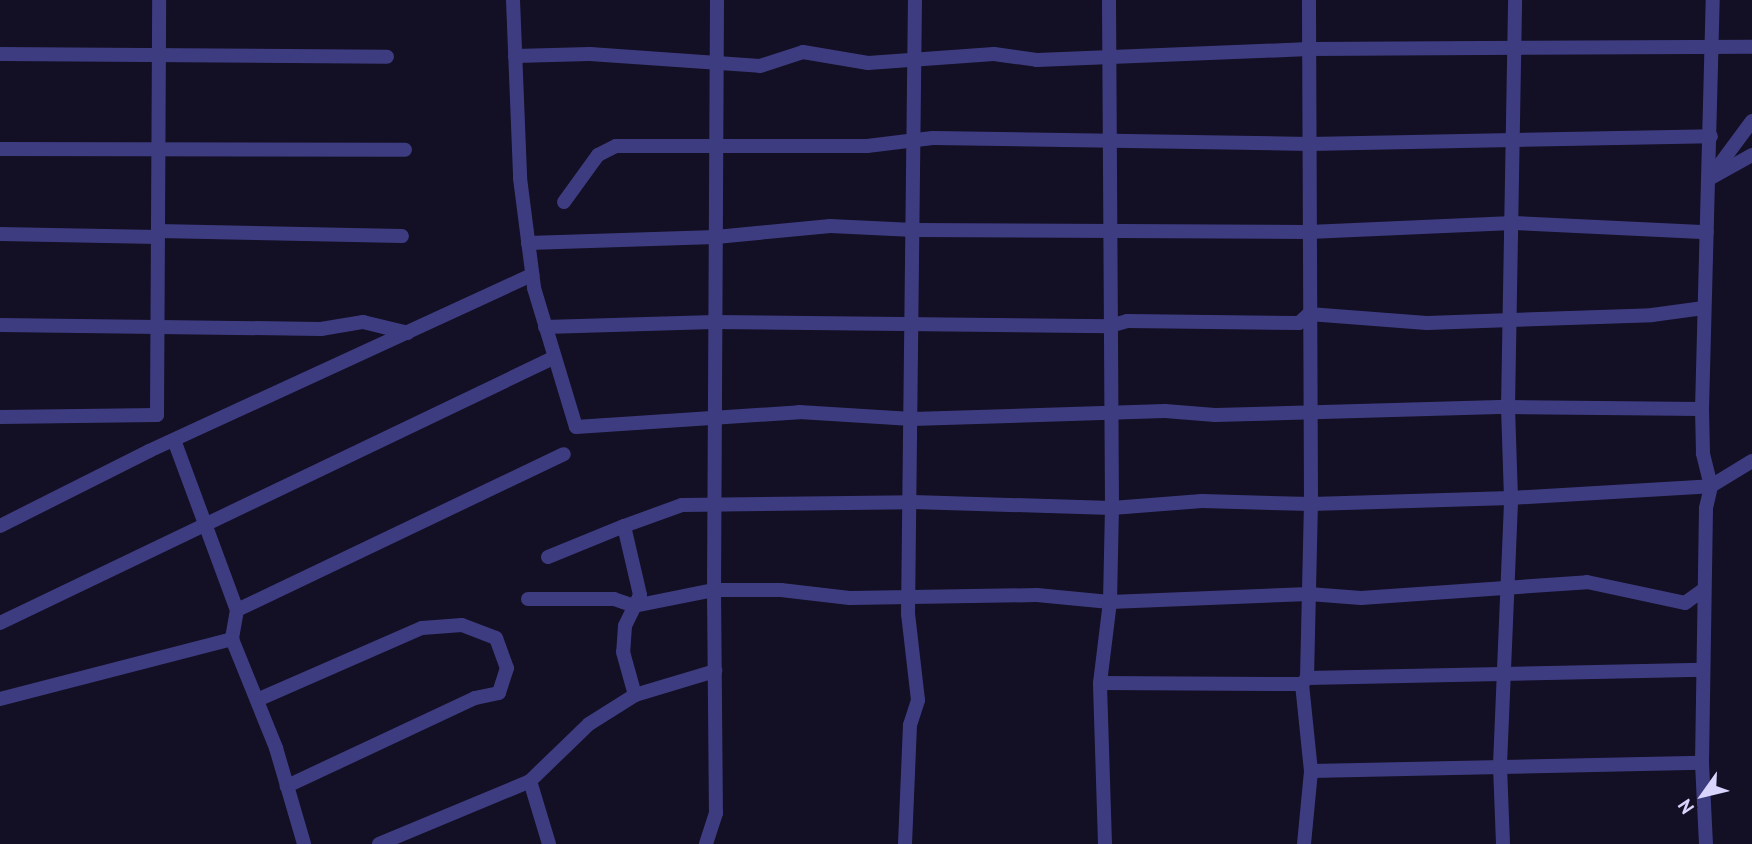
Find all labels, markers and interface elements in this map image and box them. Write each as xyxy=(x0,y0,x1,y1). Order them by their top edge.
north arrow xyxy=(1668,760,1738,830)
text: N xyxy=(1672,795,1699,819)

